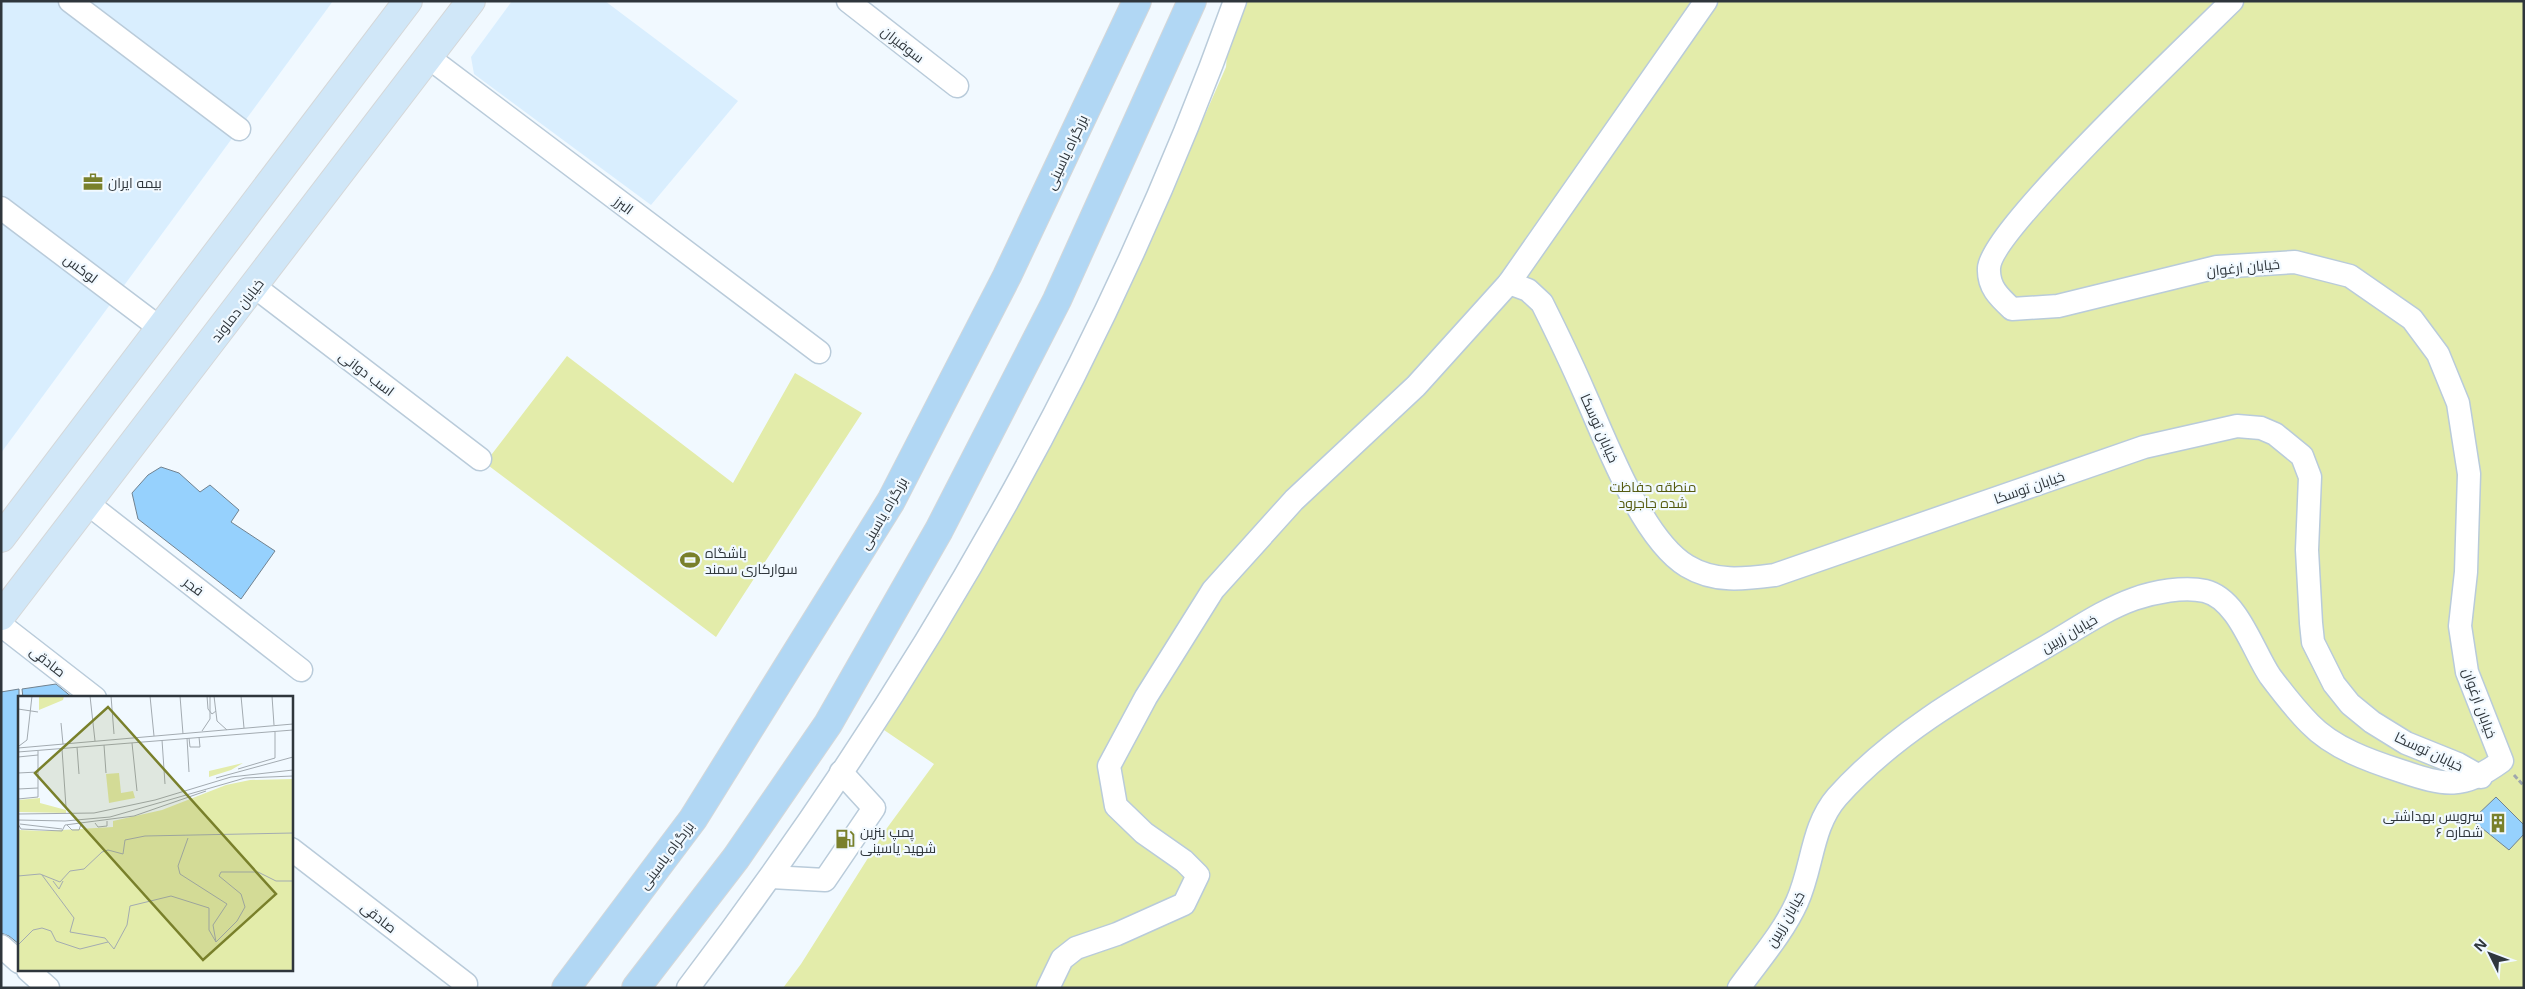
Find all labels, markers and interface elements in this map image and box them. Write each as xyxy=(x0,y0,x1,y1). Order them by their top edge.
street label: سوفیران xyxy=(878,21,928,67)
street label: بزرگراه یاسینی xyxy=(1040,111,1092,193)
office icon: بیمه ایران xyxy=(82,171,104,193)
place label: بیمه ایران xyxy=(108,173,162,192)
street label: البرز xyxy=(610,191,638,218)
street label: لوکس xyxy=(60,249,102,287)
street label: خیابان ارغوان xyxy=(2205,254,2281,280)
street label: خیابان دماوند xyxy=(206,274,268,346)
street label: اسب دوانی xyxy=(335,346,399,400)
street label: خیابان توسکا xyxy=(1576,391,1624,465)
street label: خیابان توسکا xyxy=(1991,466,2067,508)
street label: بزرگراه یاسینی xyxy=(855,473,911,553)
park label: منطقه حفاظت شده جاجرود xyxy=(1610,477,1696,512)
place label: باشگاه سوارکاری سمند xyxy=(705,543,798,578)
sports icon: باشگاه سوارکاری سمند xyxy=(679,549,701,571)
street label: فجر xyxy=(179,571,208,600)
street label: خیابان زربین xyxy=(2037,609,2101,657)
street label: صادقی xyxy=(26,641,70,681)
street label: خیابان ارغوان xyxy=(2458,665,2502,741)
inset map xyxy=(18,696,292,972)
street label: خیابان توسکا xyxy=(2392,727,2466,775)
place label: سرویس بهداشتی شماره ۶ xyxy=(2383,806,2483,841)
building icon: سرویس بهداشتی شماره ۶ xyxy=(2487,812,2509,834)
street label: بزرگراه یاسینی xyxy=(634,817,698,893)
place label: پمپ بنزین شهید یاسینی xyxy=(860,822,936,857)
fuel station icon: پمپ بنزین شهید یاسینی xyxy=(834,828,856,850)
street label: خیابان زربین xyxy=(1761,887,1809,951)
street label: صادقی xyxy=(357,897,401,937)
north arrow xyxy=(2465,929,2515,979)
text: N xyxy=(2469,934,2491,956)

